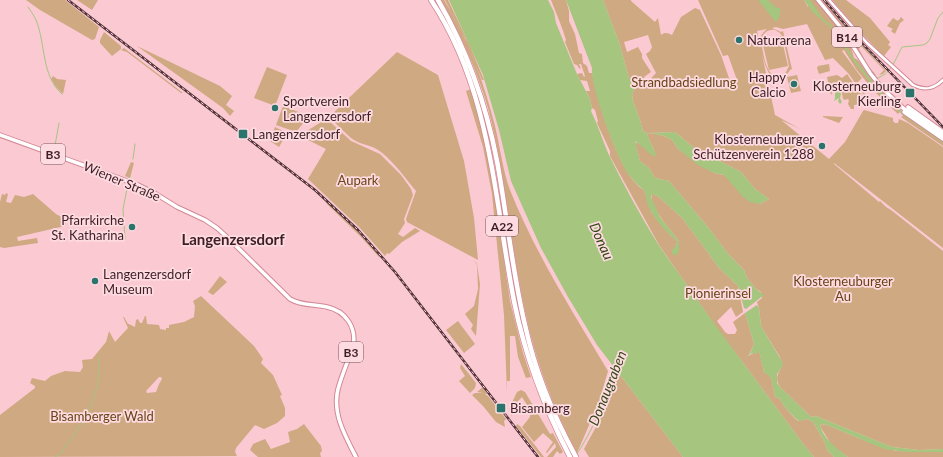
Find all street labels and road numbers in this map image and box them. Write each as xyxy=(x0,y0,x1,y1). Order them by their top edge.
road number: B14 xyxy=(832,27,862,47)
road number: B3 xyxy=(41,144,65,164)
street label: Wiener Straße xyxy=(81,158,163,204)
road number: A22 xyxy=(486,216,518,236)
road number: B3 xyxy=(339,342,363,362)

